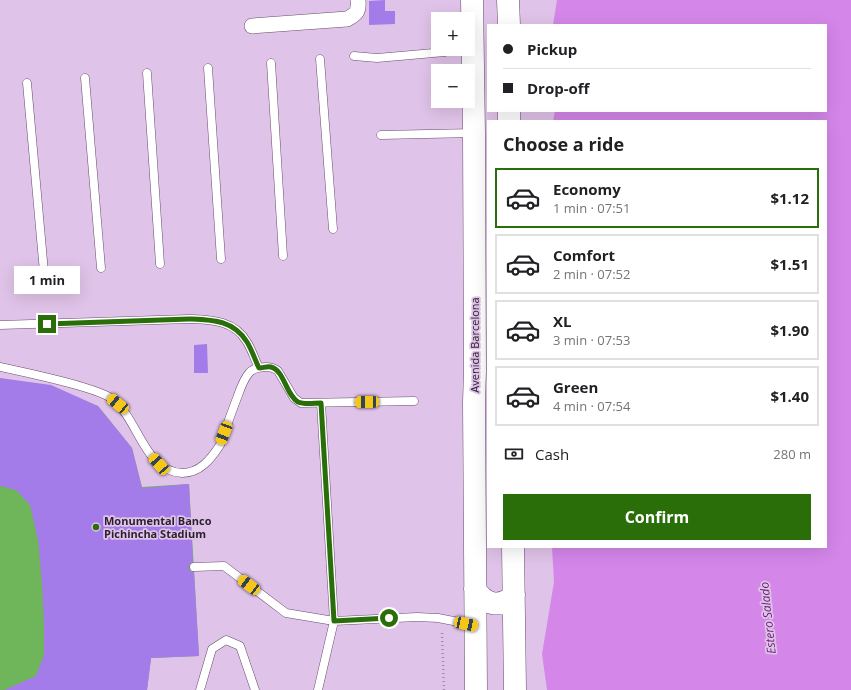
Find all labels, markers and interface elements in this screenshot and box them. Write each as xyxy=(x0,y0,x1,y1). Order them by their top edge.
map controls xyxy=(431,12,475,108)
button: + xyxy=(431,12,475,56)
text: Pickup xyxy=(527,39,577,59)
button: − xyxy=(431,64,475,108)
text: Drop-off xyxy=(527,78,589,98)
text: Choose a ride xyxy=(503,132,624,156)
text: Economy xyxy=(553,179,621,199)
icon: car xyxy=(505,180,541,216)
text: $1.12 xyxy=(770,188,809,208)
text: 1 min · 07:51 xyxy=(553,199,630,217)
text: Comfort xyxy=(553,245,615,265)
icon: car xyxy=(505,246,541,282)
text: $1.51 xyxy=(770,254,809,274)
text: 2 min · 07:52 xyxy=(553,265,630,283)
callout: 1 min xyxy=(14,266,80,294)
text: 1 min xyxy=(29,271,65,289)
street label: Avenida Barcelona xyxy=(467,297,482,393)
text: XL xyxy=(553,311,571,331)
icon: car xyxy=(505,312,541,348)
route end xyxy=(38,315,56,333)
text: $1.90 xyxy=(770,320,809,340)
text: 3 min · 07:53 xyxy=(553,331,630,349)
text: Green xyxy=(553,377,598,397)
icon: car xyxy=(505,378,541,414)
text: $1.40 xyxy=(770,386,809,406)
car xyxy=(105,392,131,416)
car xyxy=(355,396,379,408)
text: 4 min · 07:54 xyxy=(553,397,630,415)
car xyxy=(214,420,234,446)
icon: cash xyxy=(503,443,525,465)
text: Cash xyxy=(535,444,569,464)
text: 280 m xyxy=(773,445,811,463)
car xyxy=(147,451,171,477)
button: Confirm xyxy=(503,494,811,540)
place label: Monumental Banco Pichincha Stadium xyxy=(104,513,212,541)
marker: Monumental Banco Pichincha Stadium xyxy=(91,522,101,532)
car xyxy=(236,573,262,597)
water label: Estero Salado xyxy=(755,581,780,655)
route start xyxy=(380,609,398,627)
car xyxy=(453,616,479,632)

